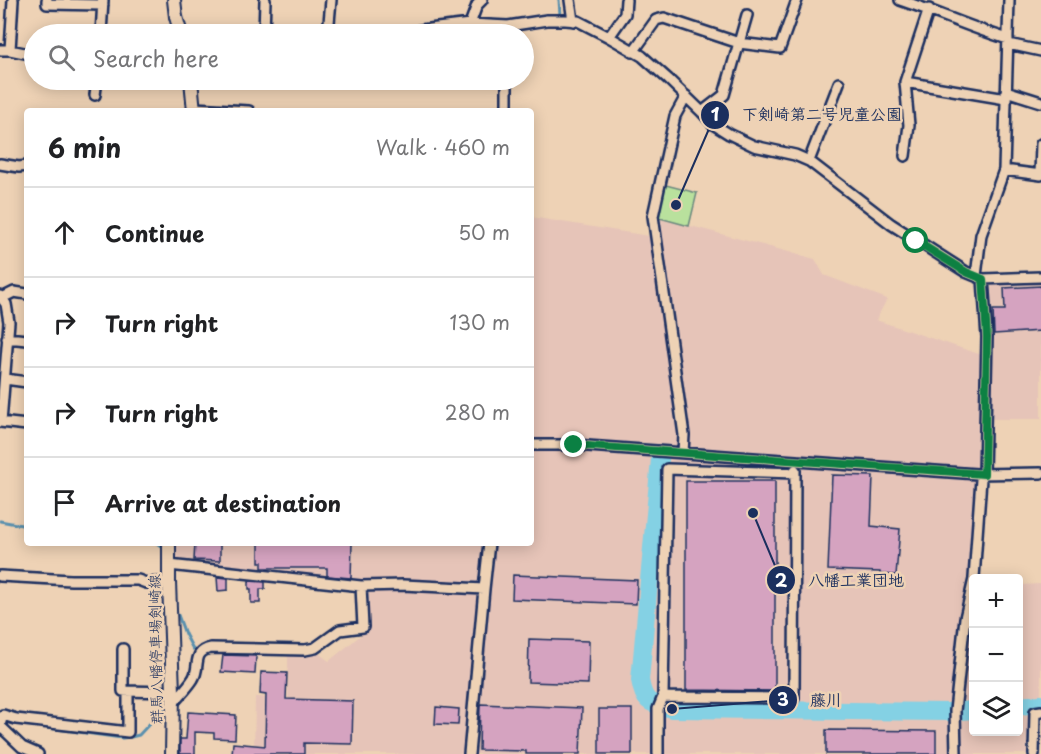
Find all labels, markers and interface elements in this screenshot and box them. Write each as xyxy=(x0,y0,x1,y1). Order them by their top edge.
search box xyxy=(24,24,534,90)
icon: search xyxy=(45,41,78,74)
text: Search here xyxy=(93,41,219,74)
callout: 下剣崎第二号児童公園 xyxy=(700,98,914,132)
text: 1 xyxy=(711,100,720,127)
text: 下剣崎第二号児童公園 xyxy=(742,101,902,125)
text: 6 min xyxy=(48,128,121,167)
text: Walk · 460 m xyxy=(376,132,510,162)
icon: ahead xyxy=(48,216,81,249)
text: Continue xyxy=(105,216,204,249)
text: 50 m xyxy=(458,217,510,247)
route start xyxy=(902,227,928,253)
icon: right xyxy=(48,306,81,339)
text: Turn right xyxy=(105,306,218,339)
text: 130 m xyxy=(450,307,510,337)
icon: right xyxy=(48,396,81,429)
text: Turn right xyxy=(105,396,218,429)
text: 280 m xyxy=(445,397,510,427)
route end xyxy=(560,431,586,457)
icon: arrive xyxy=(48,486,81,519)
text: Arrive at destination xyxy=(105,486,341,519)
callout: 八幡工業団地 xyxy=(766,563,916,597)
text: 2 xyxy=(775,566,788,593)
text: 八幡工業団地 xyxy=(808,567,904,591)
street label: 群馬八幡停車場剣崎線 xyxy=(142,574,167,724)
map controls xyxy=(969,574,1023,736)
button: + xyxy=(969,574,1023,628)
button: − xyxy=(969,628,1023,682)
button: layers xyxy=(969,682,1023,736)
callout: 藤川 xyxy=(768,683,854,717)
text: 3 xyxy=(777,685,789,712)
text: 藤川 xyxy=(810,687,842,711)

